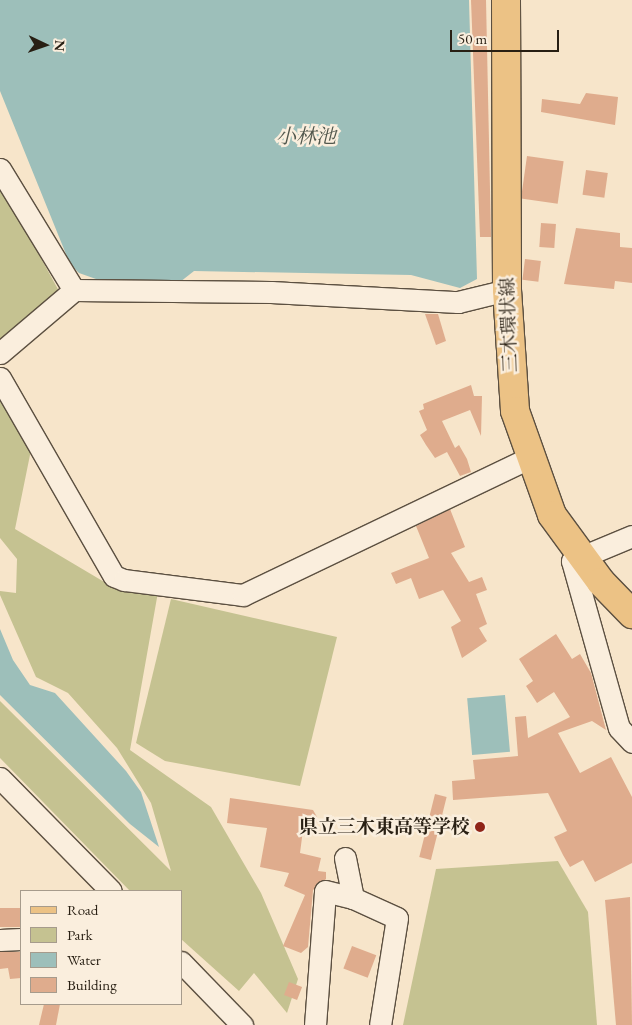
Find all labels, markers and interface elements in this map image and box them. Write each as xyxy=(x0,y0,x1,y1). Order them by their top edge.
north arrow xyxy=(20,20,70,70)
scale bar xyxy=(452,20,561,52)
text: 50 m xyxy=(458,29,487,48)
text: N xyxy=(51,40,69,52)
water label: 小林池 xyxy=(276,124,336,148)
street label: 三木環状線 xyxy=(496,277,522,373)
place label: 県立三木東高等学校 xyxy=(299,816,470,838)
marker: 県立三木東高等学校 xyxy=(474,821,486,833)
legend xyxy=(20,890,182,1005)
text: Road xyxy=(67,900,98,919)
text: Park xyxy=(67,925,93,944)
text: Water xyxy=(67,950,101,969)
text: Building xyxy=(67,975,117,994)

